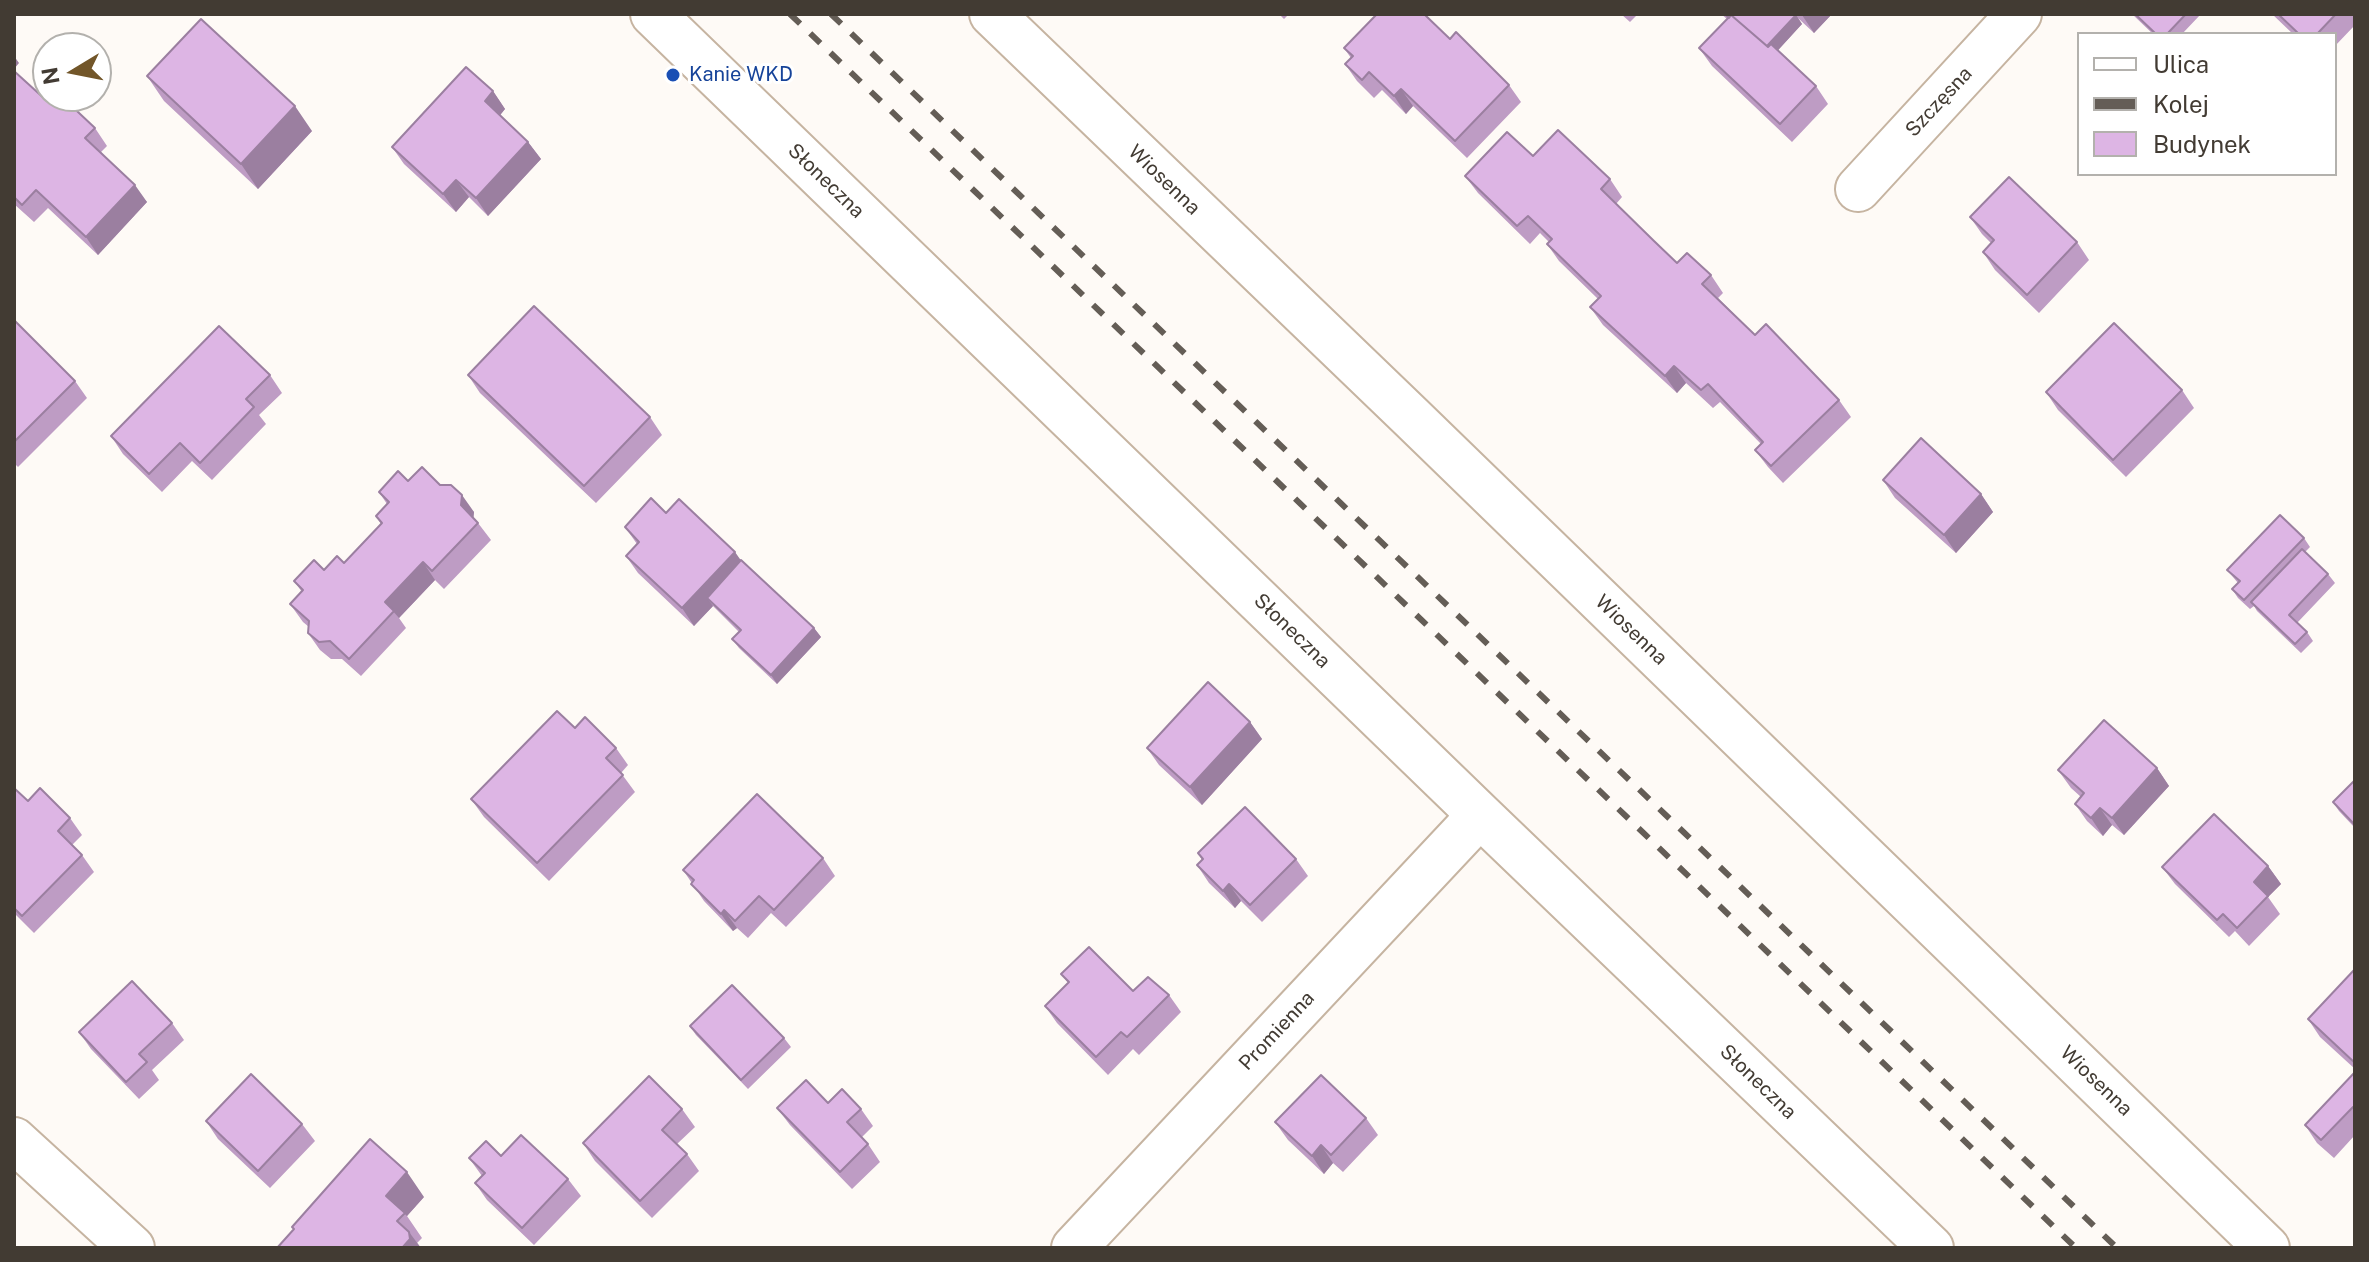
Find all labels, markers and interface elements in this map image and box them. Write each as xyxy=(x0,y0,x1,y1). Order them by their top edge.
north arrow xyxy=(32,32,112,112)
legend xyxy=(2077,32,2337,176)
text: Ulica xyxy=(2153,50,2209,78)
street label: Szczęsna xyxy=(1901,62,1977,142)
place label: Kanie WKD xyxy=(689,63,793,87)
text: N xyxy=(36,65,65,87)
marker: Kanie WKD xyxy=(664,66,682,84)
text: Kolej xyxy=(2153,90,2209,118)
text: Budynek xyxy=(2153,130,2251,158)
street label: Słoneczna xyxy=(783,139,869,223)
street label: Wiosenna xyxy=(1123,140,1205,220)
street label: Słoneczna xyxy=(1249,589,1335,673)
street label: Wiosenna xyxy=(1590,590,1672,670)
street label: Promienna xyxy=(1234,986,1320,1076)
street label: Słoneczna xyxy=(1715,1040,1801,1124)
street label: Wiosenna xyxy=(2055,1041,2137,1121)

